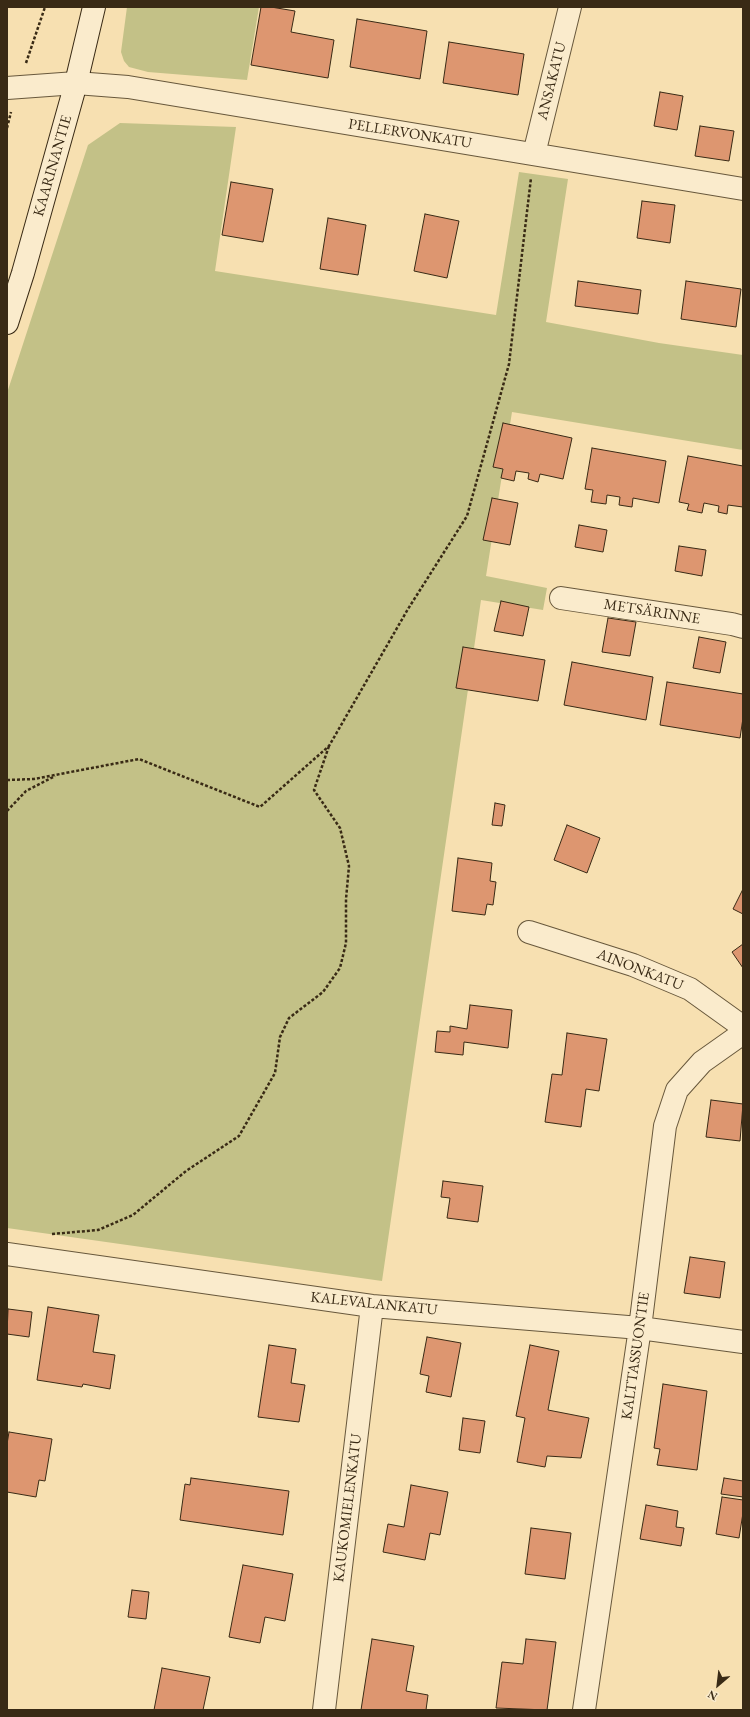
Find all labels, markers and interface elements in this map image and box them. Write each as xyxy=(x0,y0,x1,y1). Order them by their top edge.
street label: ANSAKATU xyxy=(534,40,570,122)
street label: KAARINANTIE xyxy=(30,113,76,219)
street label: PELLERVONKATU xyxy=(347,115,473,153)
street label: METSÄRINNE xyxy=(602,595,702,629)
street label: AINONKATU xyxy=(594,945,686,995)
street label: KALEVALANKATU xyxy=(310,1288,438,1320)
street label: KALTTASSUONTIE xyxy=(618,1291,654,1421)
street label: KAUKOMIELENKATU xyxy=(330,1433,366,1583)
north arrow xyxy=(698,1665,738,1705)
text: N xyxy=(705,1687,720,1704)

